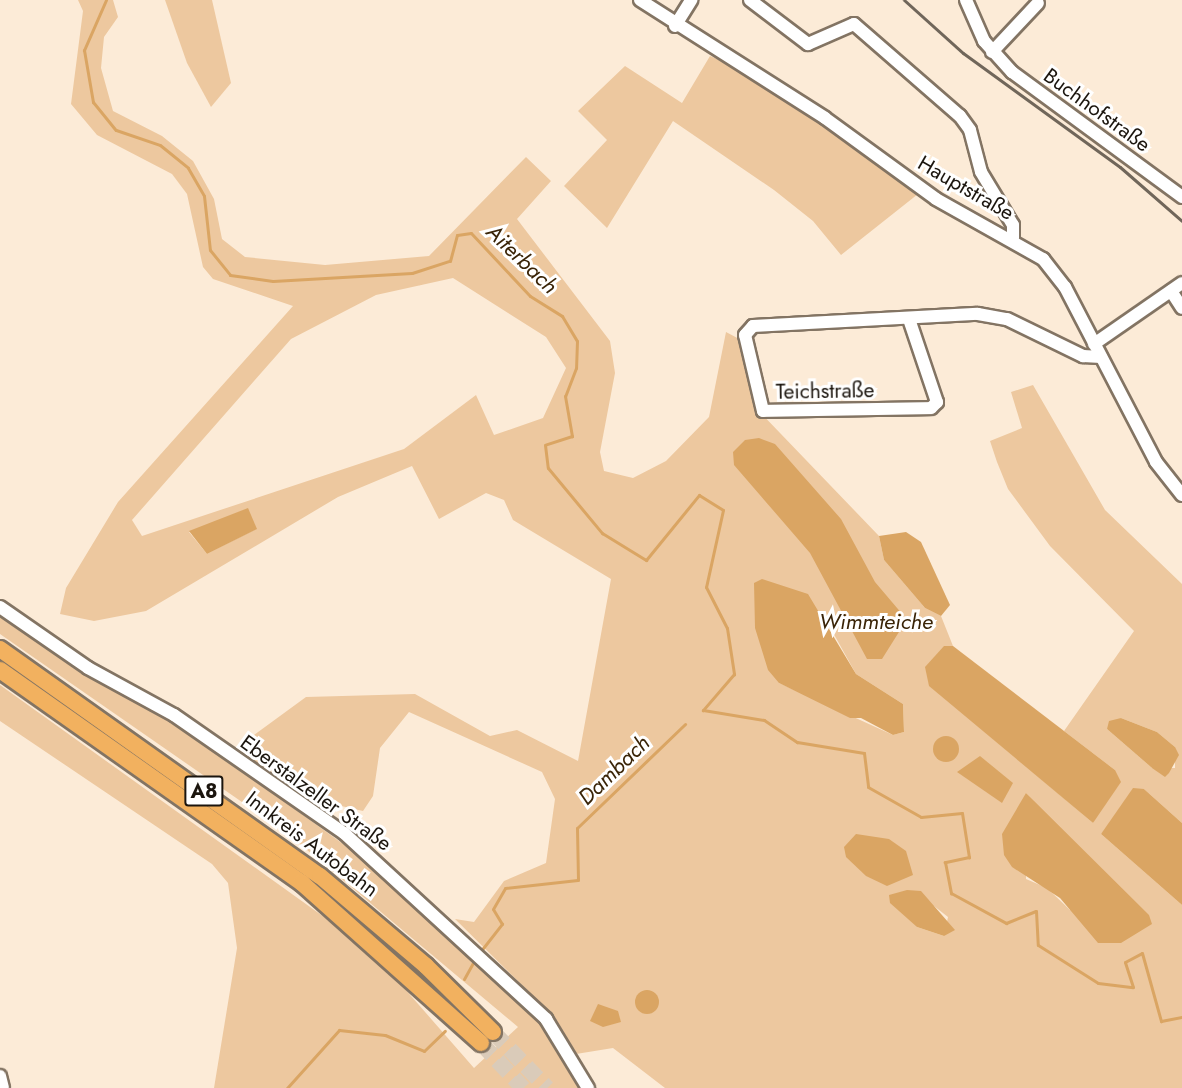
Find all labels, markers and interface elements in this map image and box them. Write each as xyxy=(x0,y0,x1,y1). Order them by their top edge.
street label: Buchhofstraße xyxy=(1039,63,1155,157)
street label: Hauptstraße xyxy=(914,150,1018,226)
water label: Aiterbach xyxy=(481,219,563,299)
street label: Teichstraße xyxy=(776,378,874,404)
water label: Wimmteiche xyxy=(819,609,933,635)
street label: Eberstalzeller Straße xyxy=(236,730,396,856)
water label: Dambach xyxy=(573,730,655,810)
road number: A8 xyxy=(183,774,225,808)
street label: Innkreis Autobahn xyxy=(241,786,383,902)

